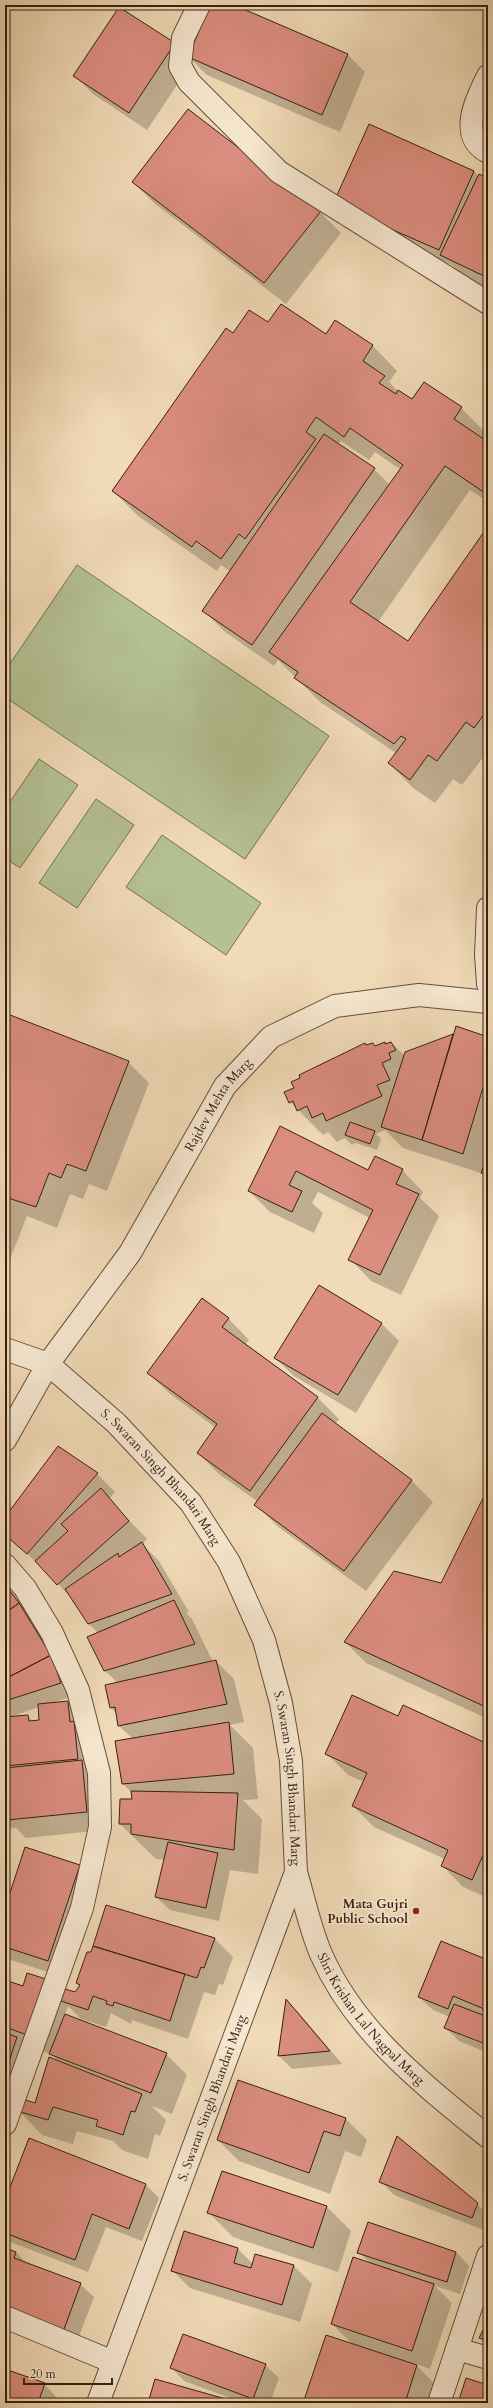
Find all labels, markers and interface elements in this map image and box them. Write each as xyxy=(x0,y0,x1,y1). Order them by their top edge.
street label: Rajdev Mehta Marg xyxy=(180,1054,256,1155)
street label: S. Swaran Singh Bhandari Marg xyxy=(97,1405,225,1549)
street label: S. Swaran Singh Bhandari Marg xyxy=(269,1689,305,1867)
place label: Mata Gujri Public School xyxy=(327,1895,408,1928)
marker: Mata Gujri Public School xyxy=(411,1906,421,1916)
street label: Shri Krishan Lal Nagpal Marg xyxy=(313,1950,429,2090)
street label: S. Swaran Singh Bhandari Marg xyxy=(173,2012,251,2184)
scale bar xyxy=(24,2360,112,2386)
text: 20 m xyxy=(30,2366,57,2382)

